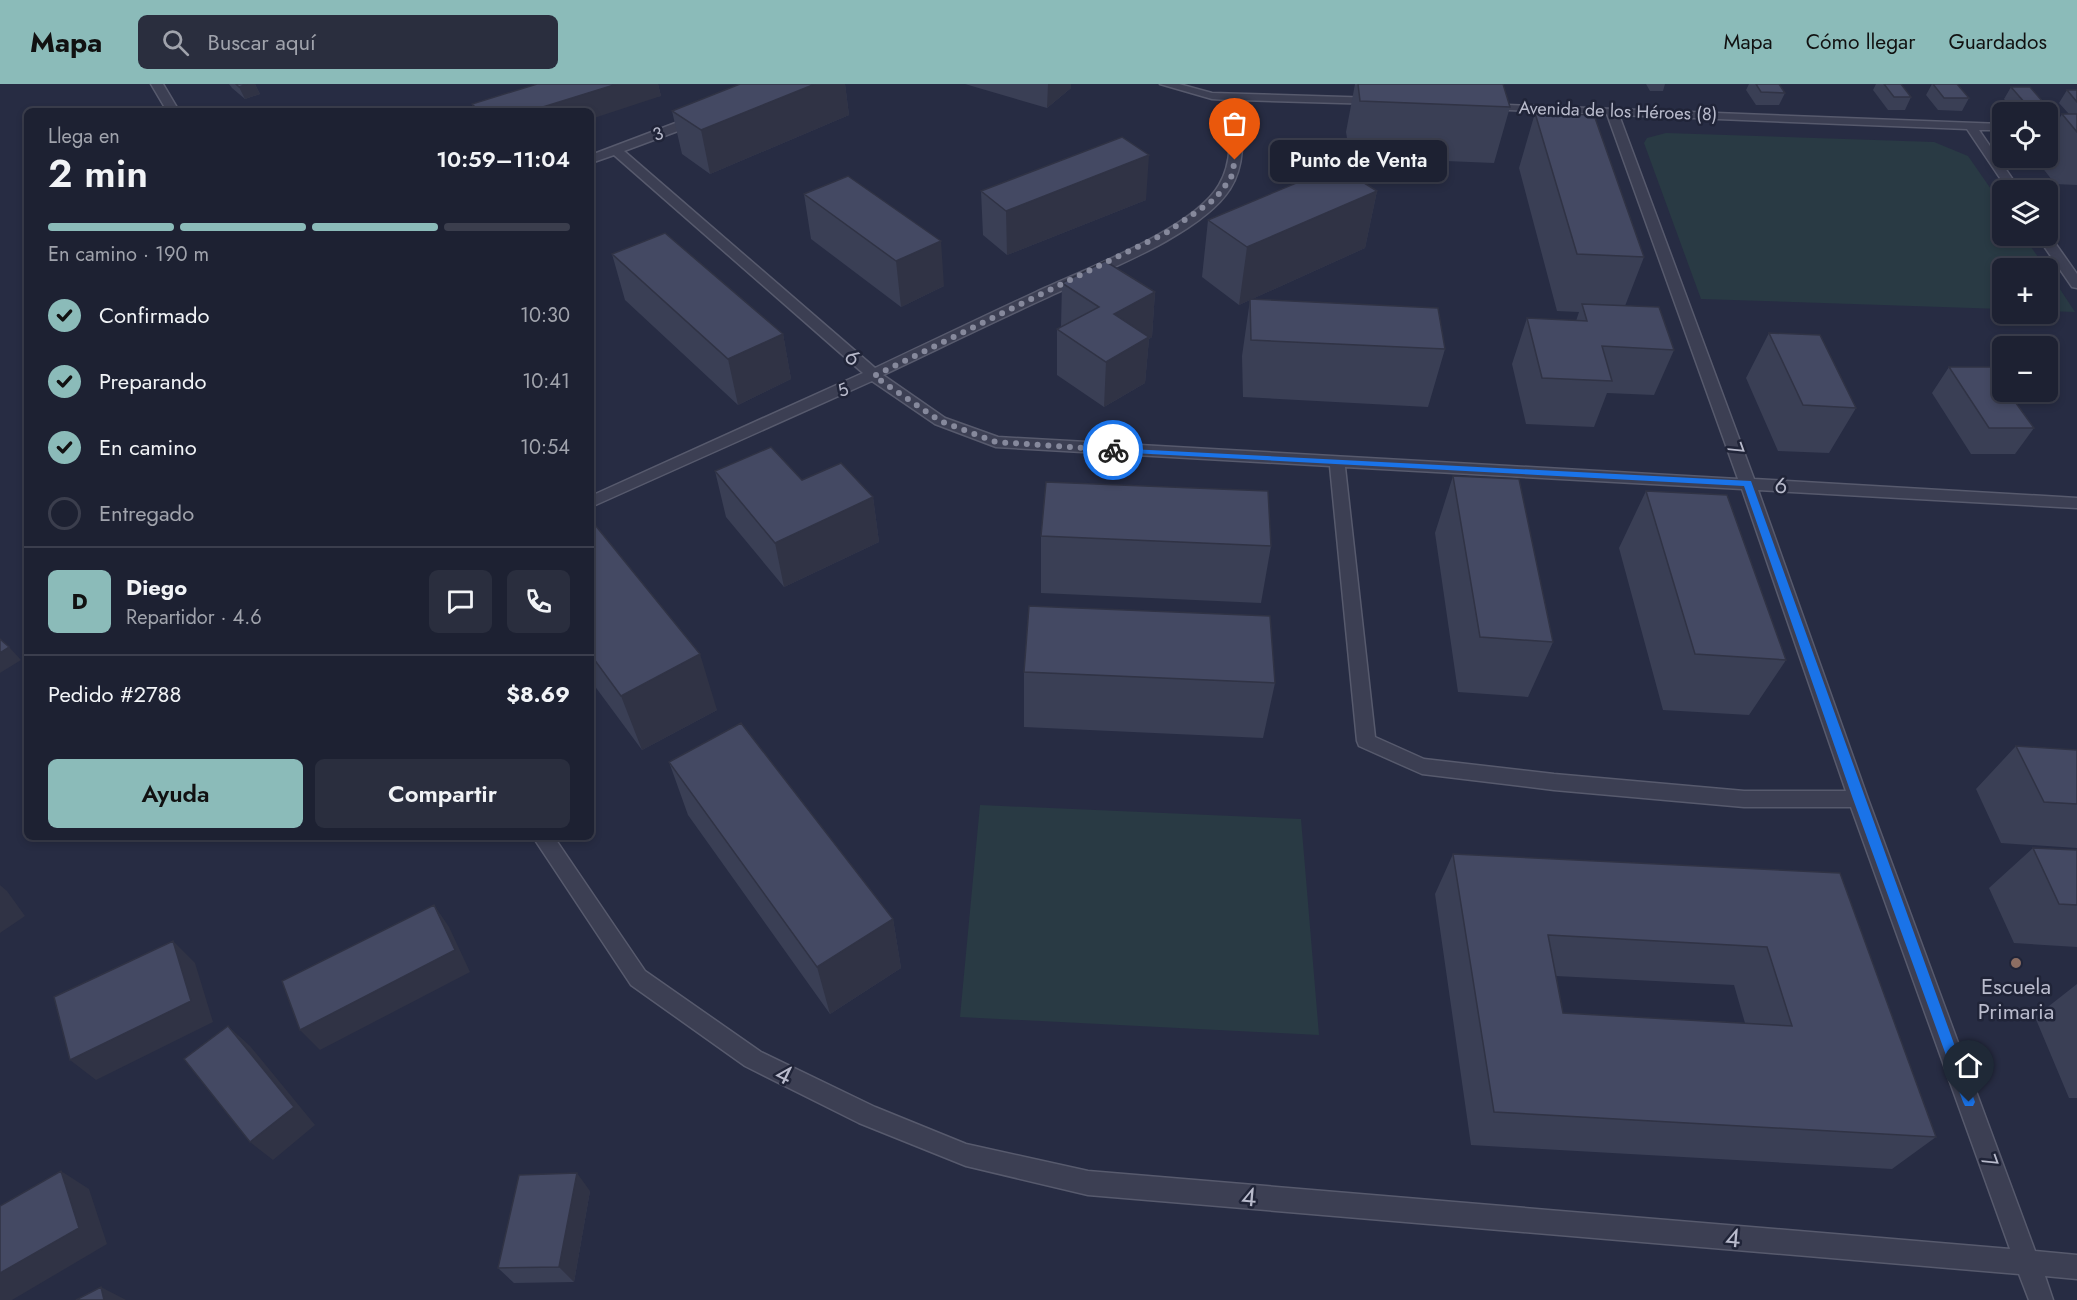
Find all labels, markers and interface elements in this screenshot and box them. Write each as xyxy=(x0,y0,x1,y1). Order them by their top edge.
search box xyxy=(138,15,558,69)
text: Mapa xyxy=(30,22,102,63)
icon: search xyxy=(159,26,192,59)
text: Buscar aquí xyxy=(207,26,316,58)
text: Mapa xyxy=(1723,27,1773,57)
text: Cómo llegar xyxy=(1806,27,1915,57)
text: Guardados xyxy=(1948,27,2047,57)
street label: Avenida de los Héroes (8) xyxy=(1518,95,1718,127)
pin xyxy=(1209,98,1260,160)
map controls xyxy=(1992,102,2058,402)
button: locate xyxy=(1992,102,2058,168)
icon: bag xyxy=(1218,107,1251,140)
street label: 3 xyxy=(649,120,667,148)
text: Llega en xyxy=(48,122,120,151)
callout: Punto de Venta xyxy=(1271,139,1448,181)
text: 10:59–11:04 xyxy=(436,143,570,175)
text: 2 min xyxy=(48,145,148,202)
text: Punto de Venta xyxy=(1290,146,1427,175)
button: layers xyxy=(1992,180,2058,246)
text: En camino · 190 m xyxy=(48,240,209,269)
button: + xyxy=(1992,258,2058,324)
icon: check xyxy=(48,299,81,332)
text: Confirmado xyxy=(99,299,209,331)
text: 10:30 xyxy=(520,301,570,330)
button: − xyxy=(1992,336,2058,402)
street label: 6 xyxy=(838,341,868,373)
icon: check xyxy=(48,365,81,398)
text: Preparando xyxy=(99,365,207,397)
text: 10:41 xyxy=(522,367,570,396)
street label: 5 xyxy=(833,376,853,404)
courier xyxy=(1083,420,1143,480)
icon: check xyxy=(48,431,81,464)
text: En camino xyxy=(99,431,197,463)
text: 10:54 xyxy=(520,433,570,462)
icon: bike xyxy=(1097,434,1130,467)
street label: 7 xyxy=(1719,438,1753,460)
street label: 6 xyxy=(1774,469,1788,501)
text: Entregado xyxy=(99,497,194,529)
button: chat xyxy=(429,570,492,633)
button: phone xyxy=(507,570,570,633)
text: Diego xyxy=(126,571,187,603)
text: D xyxy=(71,585,88,617)
text: Repartidor · 4.6 xyxy=(126,603,262,632)
text: Pedido #2788 xyxy=(48,678,182,710)
text: $8.69 xyxy=(506,678,570,710)
button: Ayuda xyxy=(48,759,303,828)
button: Compartir xyxy=(315,759,570,828)
marker: Escuela Primaria xyxy=(2009,956,2023,970)
place label: Escuela Primaria xyxy=(1978,970,2054,1027)
pin xyxy=(1943,1040,1994,1102)
icon: home xyxy=(1952,1049,1985,1082)
street label: 4 xyxy=(769,1053,800,1095)
street label: 7 xyxy=(1973,1150,2007,1172)
street label: 4 xyxy=(1239,1176,1259,1217)
street label: 4 xyxy=(1723,1217,1743,1258)

